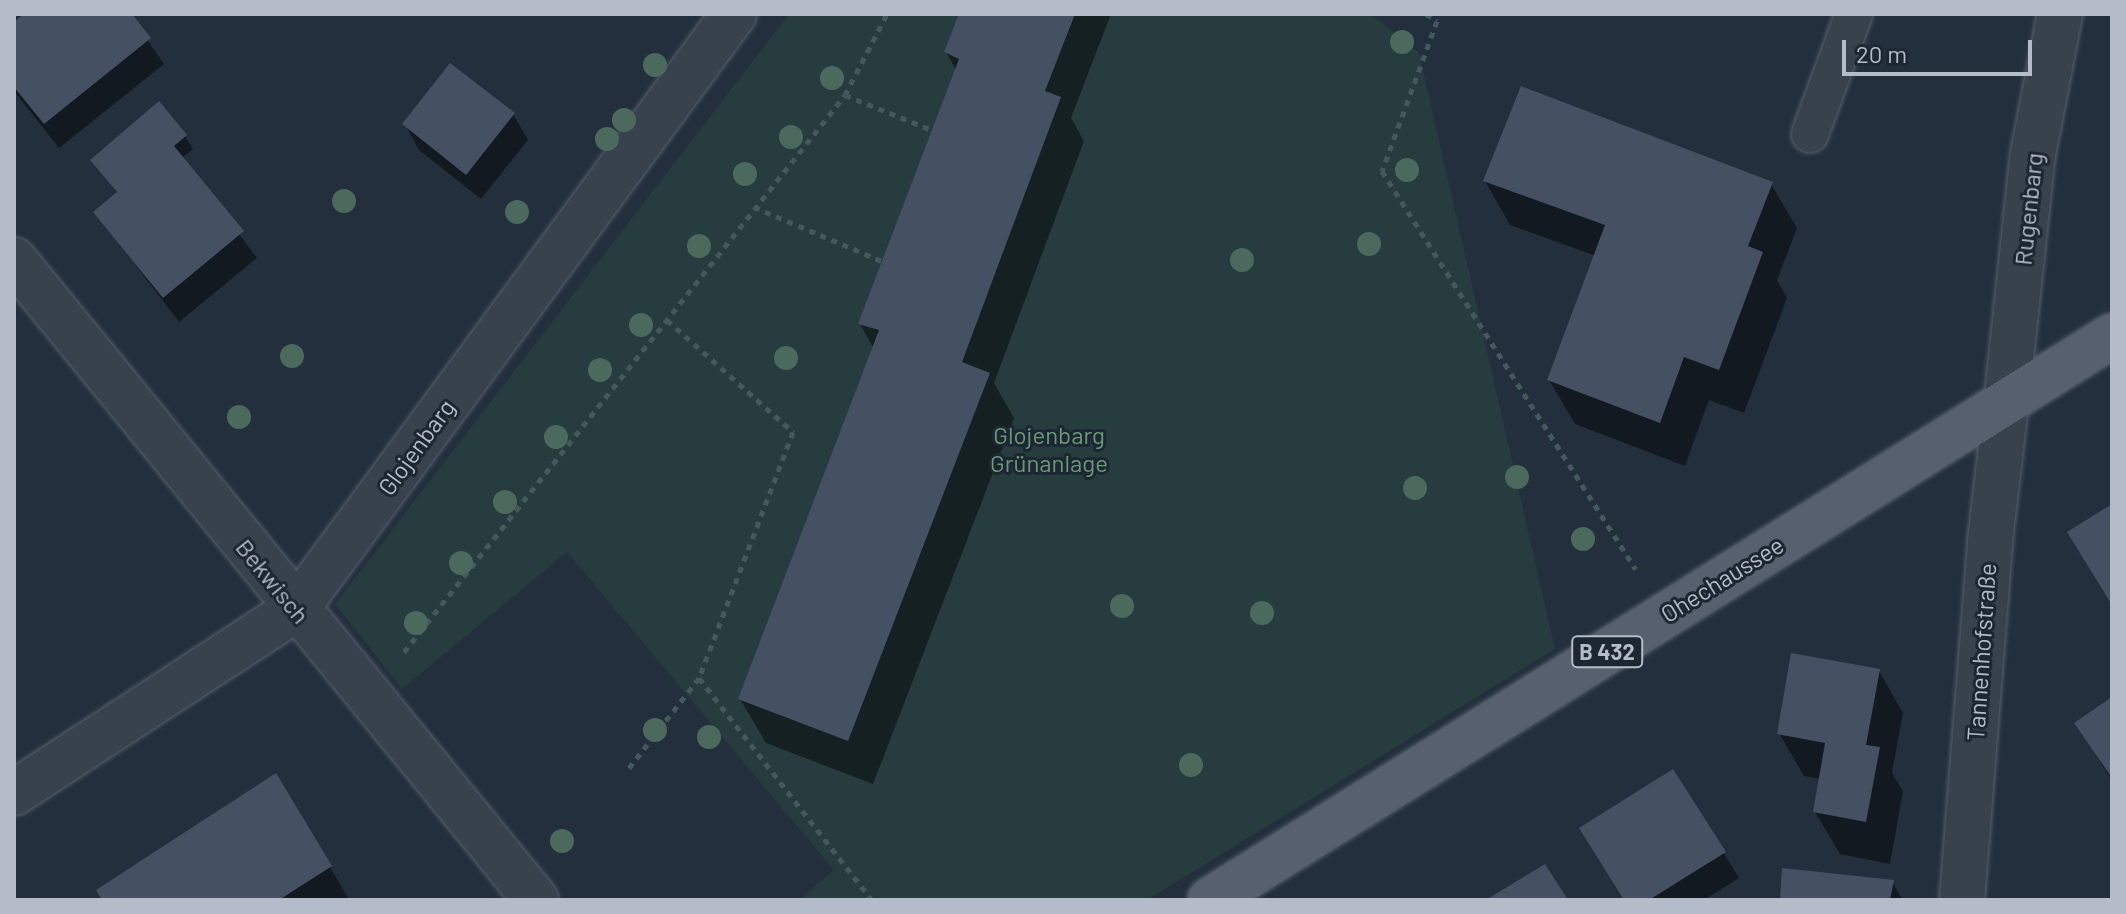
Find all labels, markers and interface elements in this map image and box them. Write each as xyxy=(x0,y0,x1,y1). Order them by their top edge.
scale bar xyxy=(1846,24,2036,74)
text: 20 m xyxy=(1856,39,1907,68)
street label: Rugenbarg xyxy=(2008,151,2048,267)
street label: Glojenbarg xyxy=(372,393,460,501)
park label: Glojenbarg Grünanlage xyxy=(990,421,1108,477)
street label: Ohechaussee xyxy=(1655,530,1789,628)
street label: Bekwisch xyxy=(230,533,316,629)
street label: Tannenhofstraße xyxy=(1960,562,2002,742)
road number: B 432 xyxy=(1571,634,1643,670)

